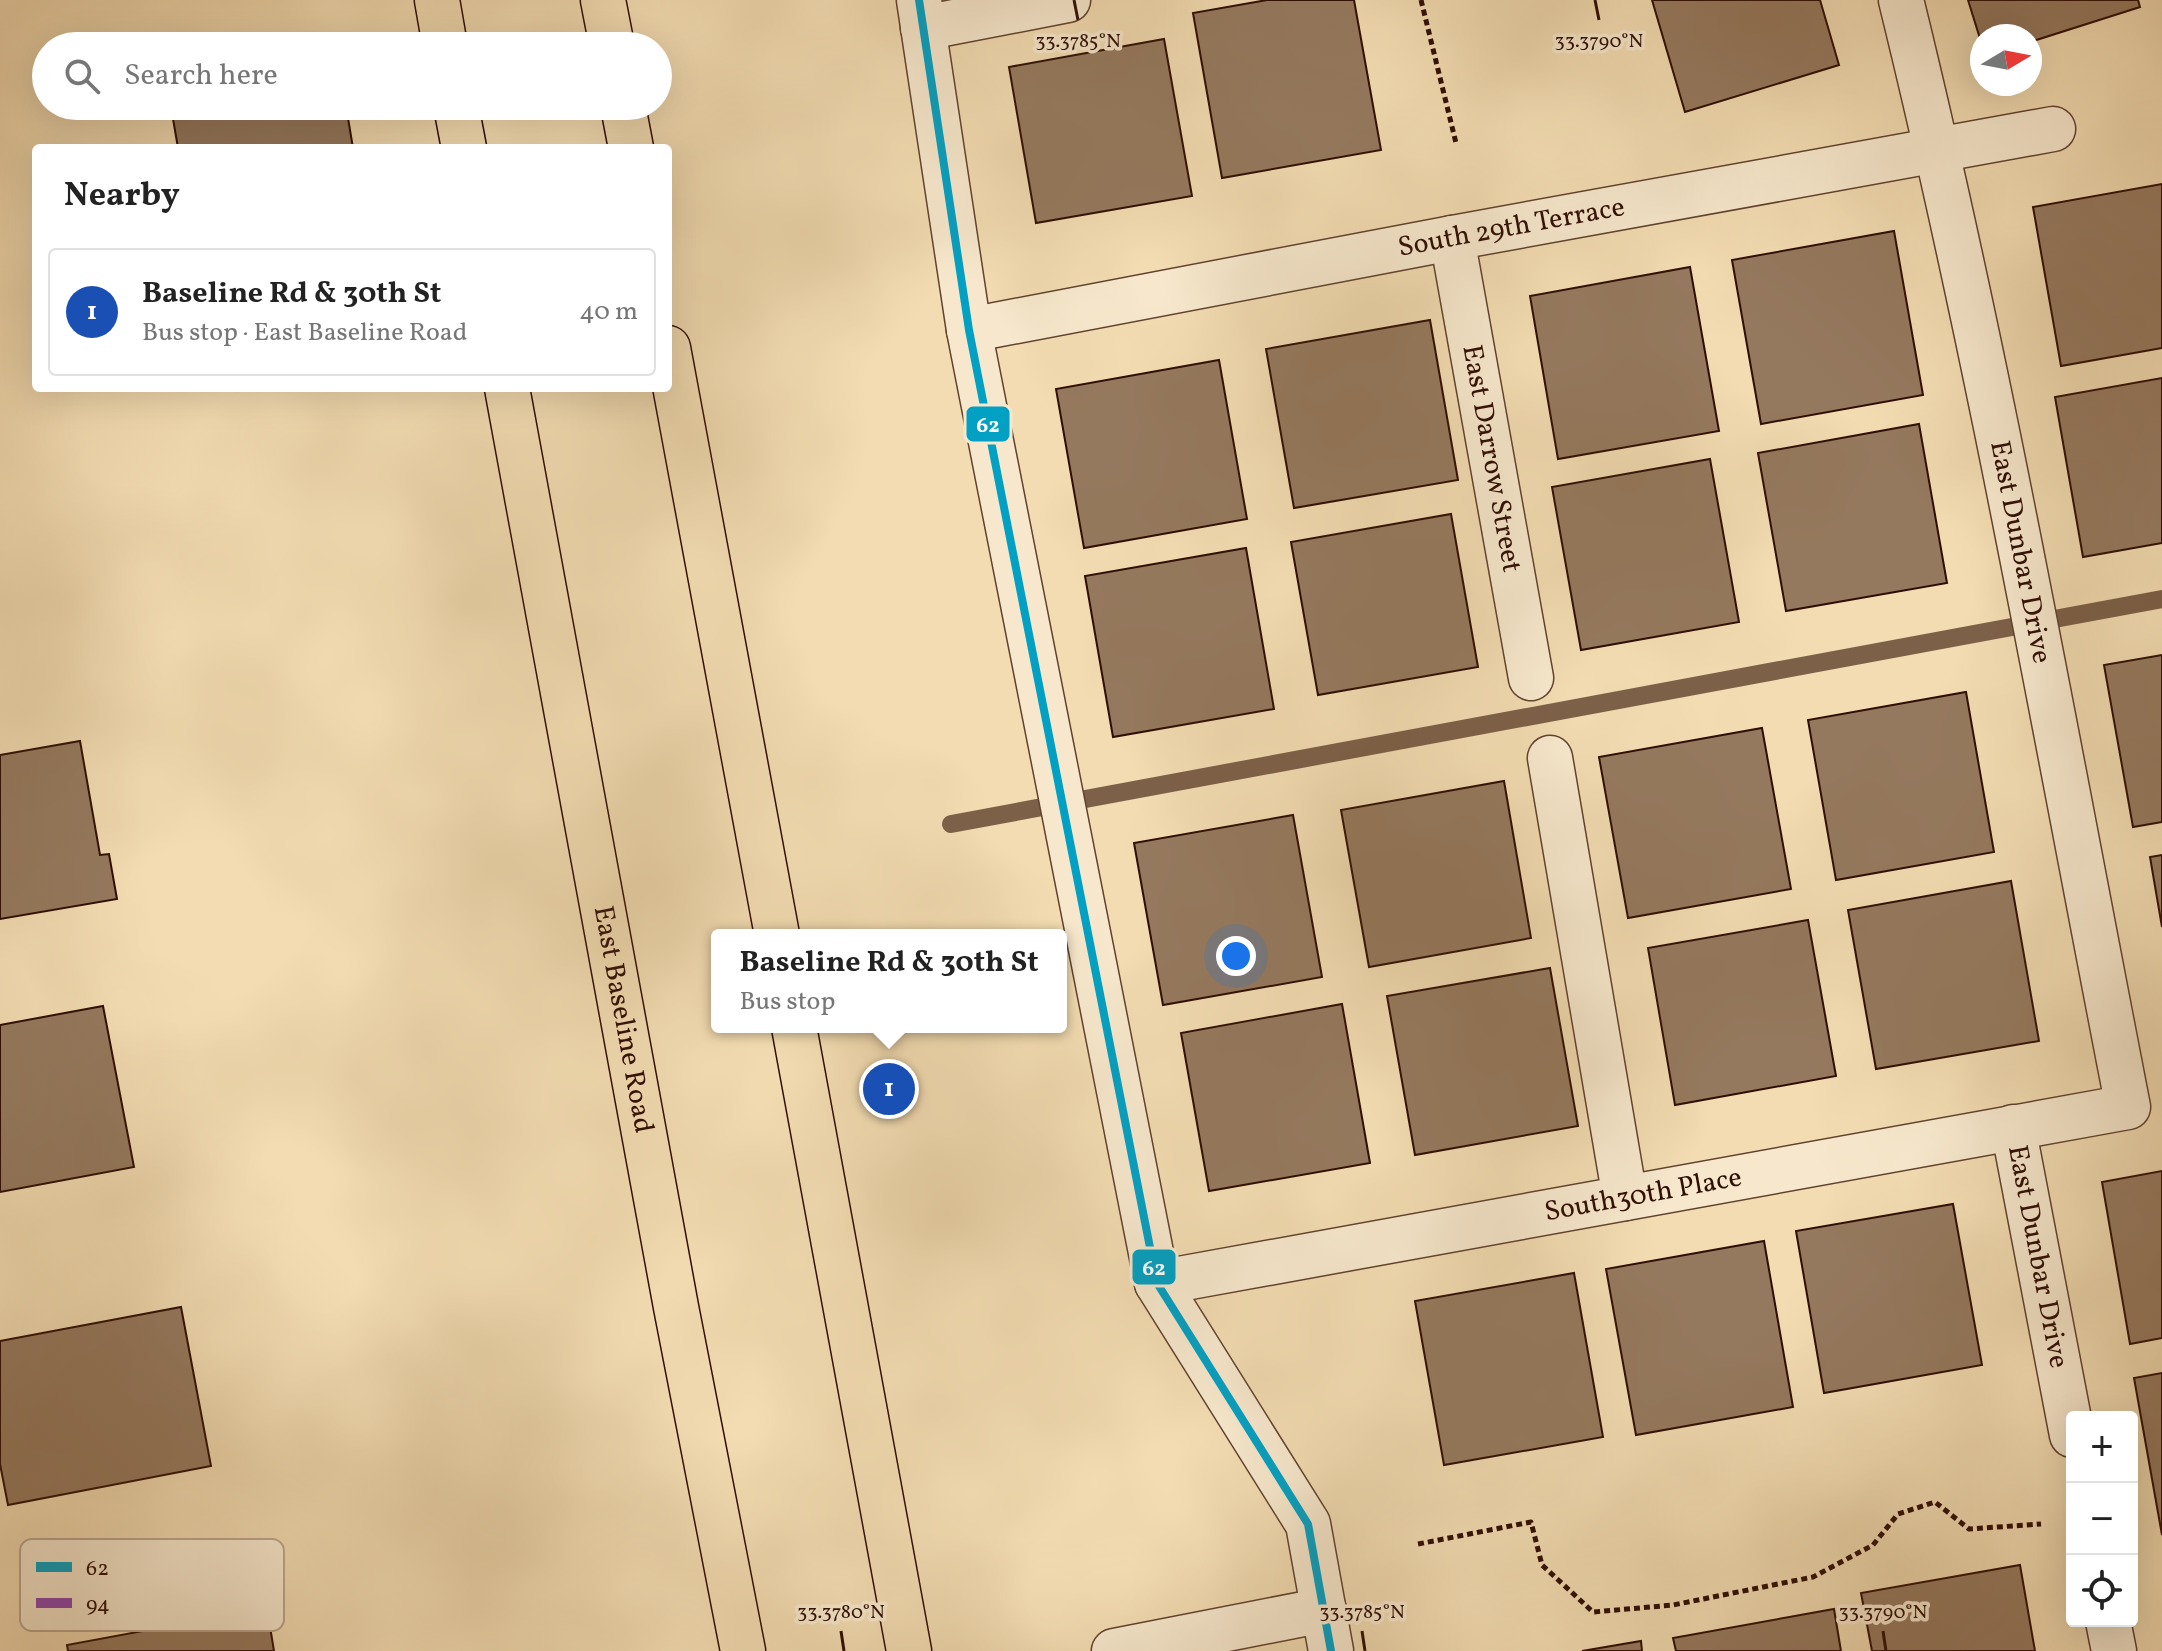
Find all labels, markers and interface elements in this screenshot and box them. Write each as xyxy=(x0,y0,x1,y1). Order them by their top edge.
north arrow xyxy=(1970,24,2042,96)
text: 33.3785°N xyxy=(1035,28,1121,56)
text: 33.3790°N xyxy=(1555,28,1644,56)
search box xyxy=(32,32,672,120)
icon: search xyxy=(60,54,104,98)
text: Search here xyxy=(124,55,278,97)
text: Nearby xyxy=(64,173,180,220)
street label: South 29th Terrace xyxy=(1395,188,1628,267)
text: Baseline Rd & 30th St xyxy=(142,273,441,315)
text: 1 xyxy=(87,294,97,330)
text: 40 m xyxy=(579,294,638,330)
text: Bus stop · East Baseline Road xyxy=(142,315,467,351)
street label: East Darrow Street xyxy=(1452,342,1531,575)
line badge: 62 xyxy=(965,405,1011,443)
text: 62 xyxy=(976,411,1000,442)
street label: East Dunbar Drive xyxy=(1979,437,2061,667)
street label: East Baseline Road xyxy=(583,903,663,1136)
popup xyxy=(711,929,1067,1033)
your location xyxy=(1216,936,1256,976)
text: Baseline Rd & 30th St xyxy=(739,942,1039,984)
text: Bus stop xyxy=(739,984,835,1020)
pin: 1 xyxy=(863,1059,915,1119)
street label: East Dunbar Drive xyxy=(1997,1142,2078,1371)
street label: South30th Place xyxy=(1541,1158,1745,1232)
line badge: 62 xyxy=(1131,1248,1177,1286)
text: 62 xyxy=(1142,1254,1166,1285)
map controls xyxy=(2066,1411,2138,1627)
button: + xyxy=(2066,1411,2138,1483)
button: − xyxy=(2066,1483,2138,1555)
legend xyxy=(20,1539,284,1631)
text: 62 xyxy=(86,1554,109,1585)
button: locate xyxy=(2066,1555,2138,1627)
text: 94 xyxy=(86,1590,110,1621)
text: 33.3780°N xyxy=(797,1599,885,1627)
text: 33.3785°N xyxy=(1319,1599,1405,1627)
text: 33.3790°N xyxy=(1839,1599,1928,1627)

